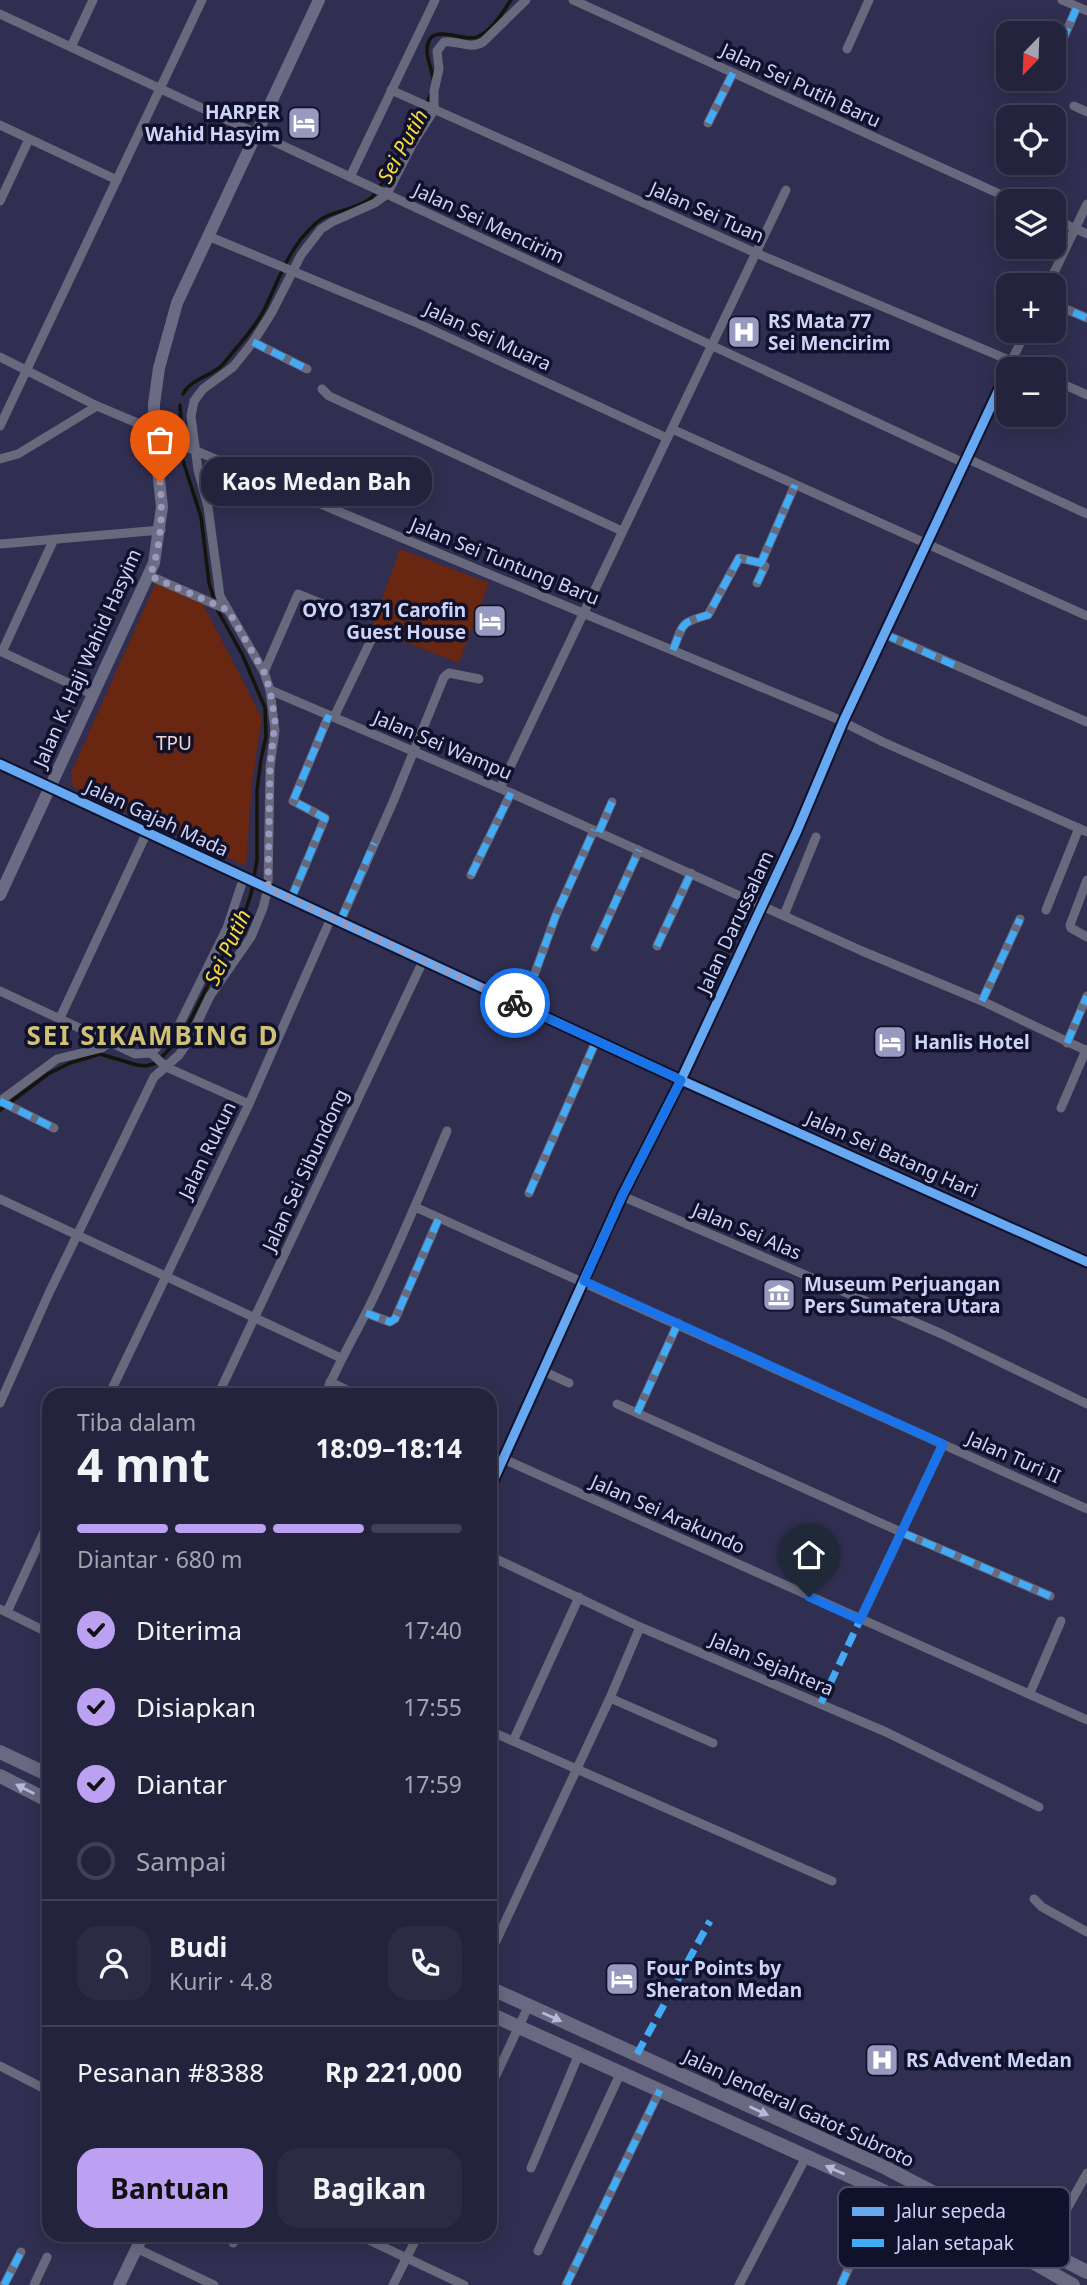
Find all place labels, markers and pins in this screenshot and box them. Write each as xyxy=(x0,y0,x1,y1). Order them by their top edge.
place label: HARPER Wahid Hasyim xyxy=(145,99,281,147)
hotel icon: HARPER Wahid Hasyim xyxy=(285,104,323,142)
place label: RS Mata 77 Sei Mencirim xyxy=(768,308,890,356)
hospital icon: RS Mata 77 Sei Mencirim xyxy=(725,313,763,351)
pin xyxy=(130,410,190,482)
callout: Kaos Medan Bah xyxy=(202,458,433,506)
place label: OYO 1371 Carofin Guest House xyxy=(302,597,466,645)
hotel icon: OYO 1371 Carofin Guest House xyxy=(471,602,509,640)
hotel icon: Hanlis Hotel xyxy=(871,1023,909,1061)
place label: Hanlis Hotel xyxy=(914,1029,1030,1055)
place label: Museum Perjuangan Pers Sumatera Utara xyxy=(804,1271,1000,1319)
museum icon: Museum Perjuangan Pers Sumatera Utara xyxy=(760,1276,798,1314)
pin xyxy=(779,1525,839,1597)
place label: Four Points by Sheraton Medan xyxy=(646,1955,802,2003)
hotel icon: Four Points by Sheraton Medan xyxy=(603,1960,641,1998)
hospital icon: RS Advent Medan xyxy=(863,2041,901,2079)
place label: RS Advent Medan xyxy=(906,2047,1072,2073)

